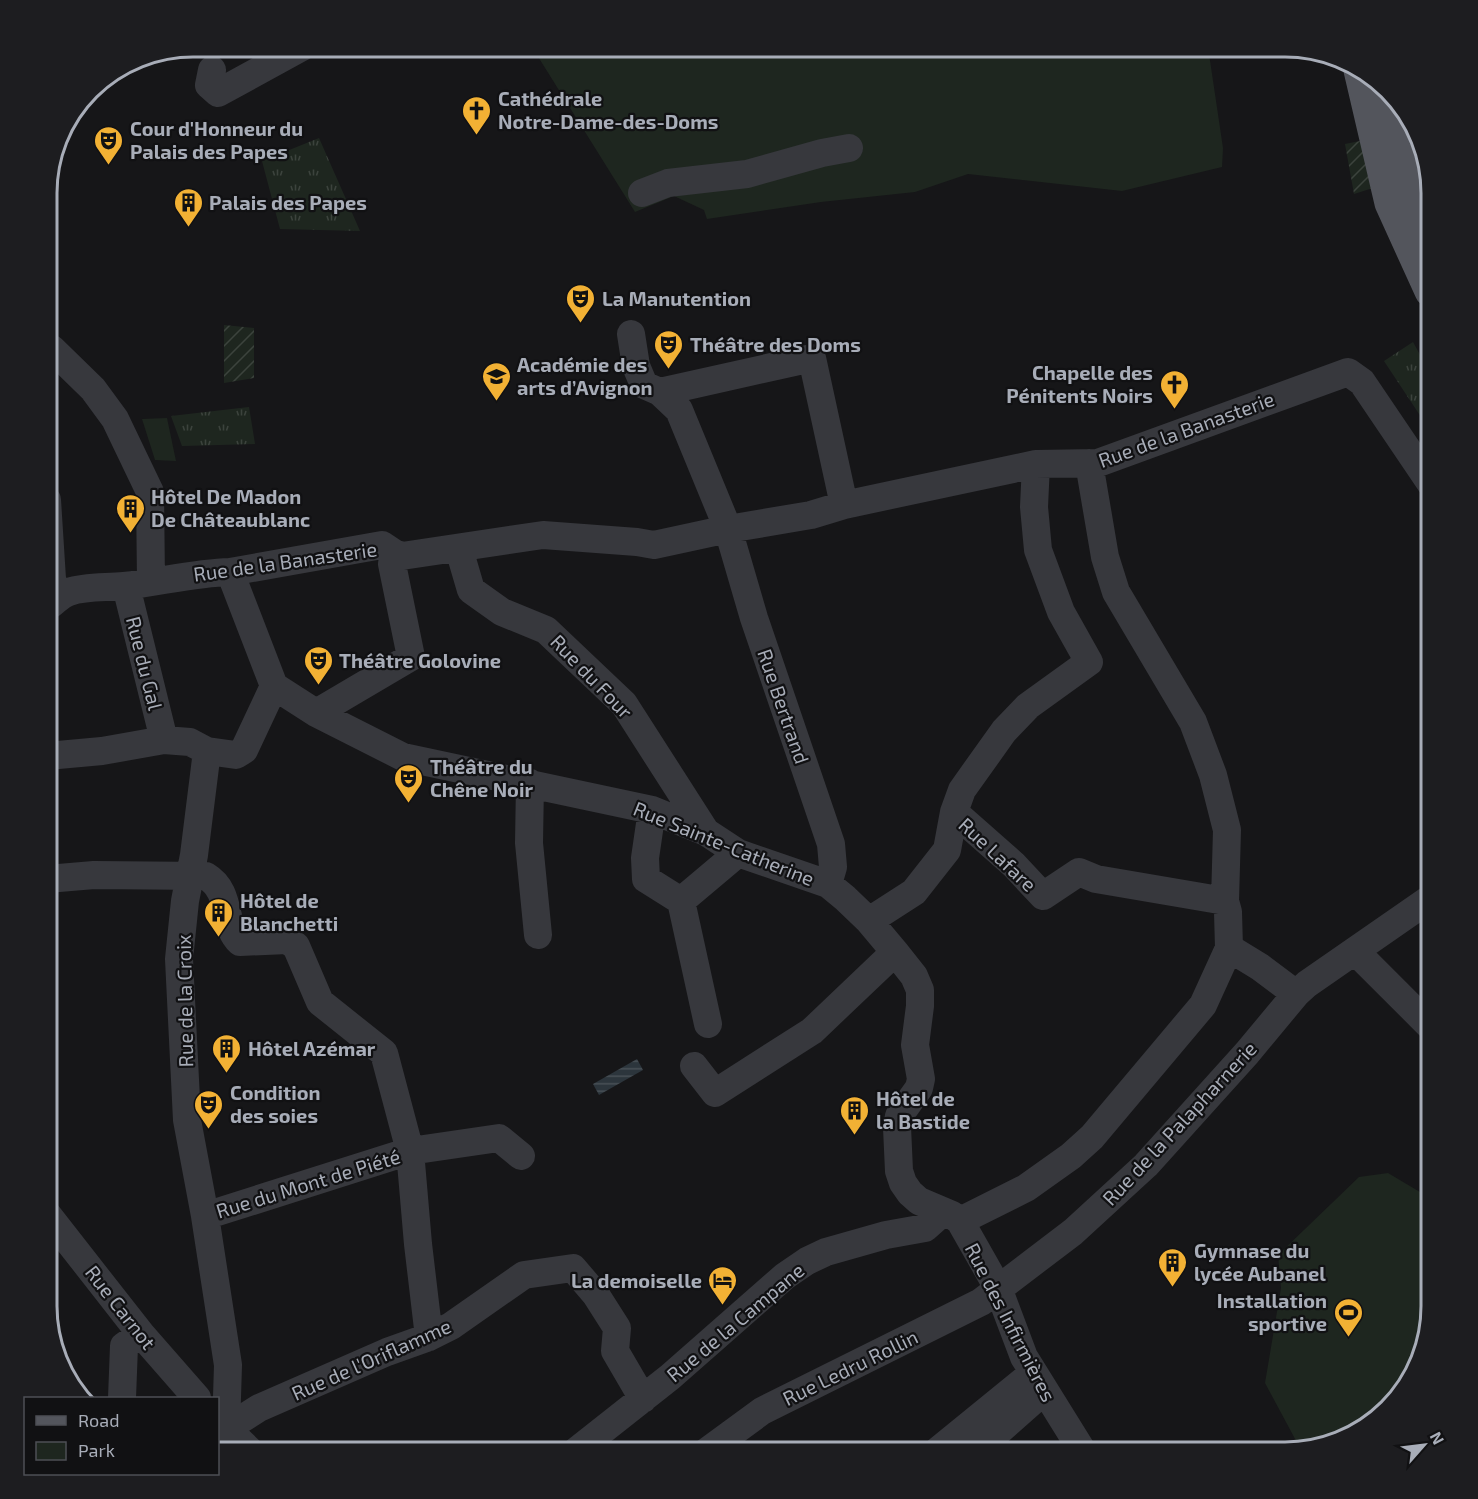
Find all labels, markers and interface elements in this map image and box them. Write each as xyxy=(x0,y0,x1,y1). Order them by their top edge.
place label: Cathédrale Notre-Dame-des-Doms xyxy=(498,86,718,133)
church icon: Cathédrale Notre-Dame-des-Doms xyxy=(461,94,493,136)
place label: Cour d'Honneur du Palais des Papes xyxy=(130,116,303,163)
theatre icon: Cour d'Honneur du Palais des Papes xyxy=(93,124,125,166)
building icon: Palais des Papes xyxy=(172,186,204,228)
place label: Palais des Papes xyxy=(209,190,367,214)
theatre icon: La Manutention xyxy=(565,282,597,324)
place label: La Manutention xyxy=(602,286,751,310)
theatre icon: Théâtre des Doms xyxy=(653,328,685,370)
place label: Théâtre des Doms xyxy=(690,332,861,356)
place label: Académie des arts d’Avignon xyxy=(517,352,653,399)
school or university icon: Académie des arts d’Avignon xyxy=(480,360,512,402)
place label: Chapelle des Pénitents Noirs xyxy=(1006,360,1153,407)
church icon: Chapelle des Pénitents Noirs xyxy=(1158,368,1190,410)
street label: Rue de la Banasterie xyxy=(1095,386,1277,472)
place label: Hôtel De Madon De Châteaublanc xyxy=(151,484,310,531)
building icon: Hôtel De Madon De Châteaublanc xyxy=(114,492,146,534)
street label: Rue de la Banasterie xyxy=(192,536,378,586)
street label: Rue du Gal xyxy=(122,614,168,712)
street label: Rue du Four xyxy=(546,629,638,723)
theatre icon: Théâtre Golovine xyxy=(302,644,334,686)
street label: Rue Bertrand xyxy=(753,645,815,767)
place label: Théâtre Golovine xyxy=(339,648,501,672)
place label: Théâtre du Chêne Noir xyxy=(430,754,533,801)
theatre icon: Théâtre du Chêne Noir xyxy=(393,762,425,804)
street label: Rue Sainte-Catherine xyxy=(630,796,818,890)
street label: Rue Lafare xyxy=(954,812,1042,896)
place label: Hôtel de Blanchetti xyxy=(240,888,338,935)
building icon: Hôtel de Blanchetti xyxy=(203,896,235,938)
street label: Rue de la Croix xyxy=(171,934,197,1068)
building icon: Hôtel Azémar xyxy=(211,1032,243,1074)
place label: Hôtel Azémar xyxy=(248,1036,376,1060)
street label: Rue de la Palapharnerie xyxy=(1097,1036,1261,1210)
place label: Condition des soies xyxy=(230,1080,321,1127)
place label: Hôtel de la Bastide xyxy=(876,1086,970,1133)
theatre icon: Condition des soies xyxy=(193,1088,225,1130)
building icon: Hôtel de la Bastide xyxy=(839,1094,871,1136)
street label: Rue du Mont de Piété xyxy=(213,1144,403,1222)
place label: Gymnase du lycée Aubanel xyxy=(1194,1238,1326,1286)
street label: Rue des Infirmières xyxy=(961,1239,1061,1405)
building icon: Gymnase du lycée Aubanel xyxy=(1157,1246,1189,1288)
street label: Rue de la Campane xyxy=(661,1258,809,1386)
street label: Rue Carnot xyxy=(81,1260,161,1354)
hotel icon: La demoiselle xyxy=(707,1264,739,1306)
place label: La demoiselle xyxy=(571,1268,702,1292)
place label: Installation sportive xyxy=(1217,1288,1327,1335)
sports icon: Installation sportive xyxy=(1332,1296,1364,1338)
street label: Rue de l'Oriflamme xyxy=(288,1313,454,1405)
street label: Rue Ledru Rollin xyxy=(779,1324,921,1410)
legend xyxy=(24,1397,219,1475)
text: Road xyxy=(78,1409,119,1431)
north arrow xyxy=(1394,1415,1454,1475)
text: N xyxy=(1427,1428,1449,1447)
text: Park xyxy=(78,1439,115,1461)

